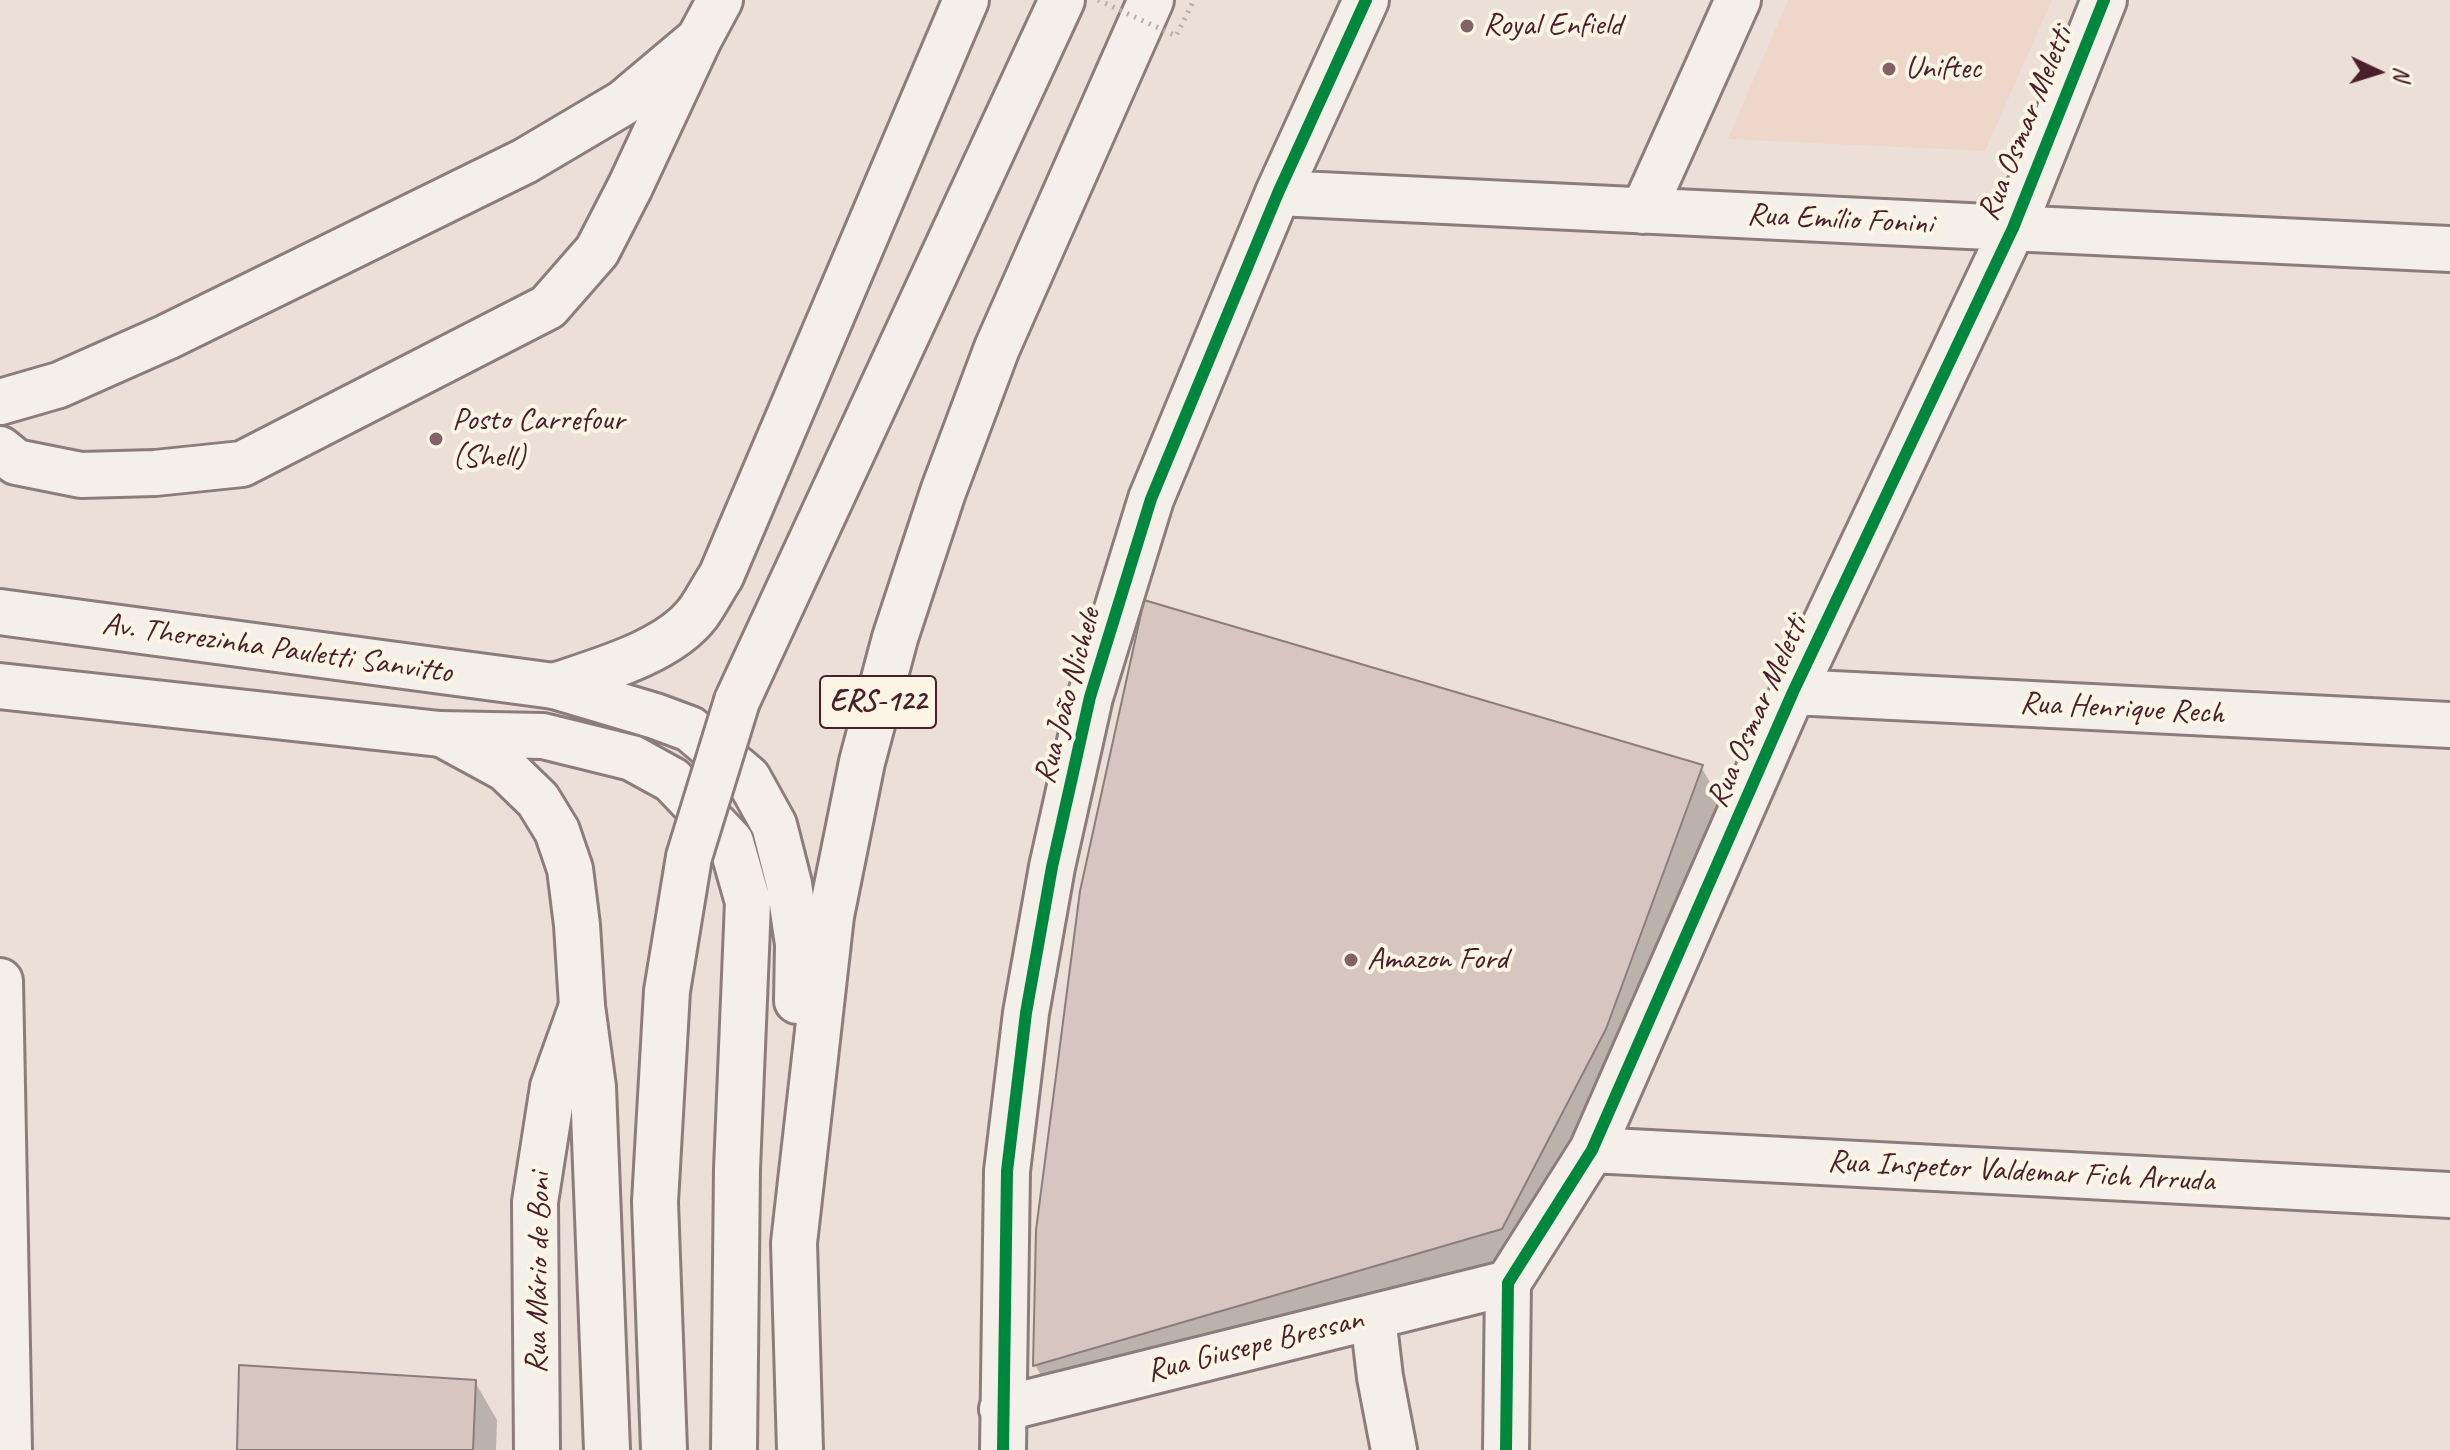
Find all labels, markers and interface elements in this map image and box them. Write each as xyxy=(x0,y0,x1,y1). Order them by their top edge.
place label: Royal Enfield xyxy=(1483,7,1622,45)
marker: Royal Enfield xyxy=(1458,17,1476,35)
street label: Rua Osmar Meletti xyxy=(1970,22,2082,226)
north arrow xyxy=(2338,32,2418,112)
place label: Uniftec xyxy=(1905,50,1981,88)
marker: Uniftec xyxy=(1880,60,1898,78)
text: N xyxy=(2388,66,2416,81)
street label: Rua Emílio Fonini xyxy=(1746,196,1934,244)
place label: Posto Carrefour (Shell) xyxy=(452,402,624,477)
marker: Posto Carrefour (Shell) xyxy=(427,430,445,448)
street label: Rua João Nichele xyxy=(1026,604,1110,788)
street label: Av. Therezinha Pauletti Sanvitto xyxy=(100,605,454,693)
street label: Rua Osmar Meletti xyxy=(1699,610,1817,814)
road number: ERS-122 xyxy=(820,676,936,728)
street label: Rua Henrique Rech xyxy=(2019,684,2225,734)
place label: Amazon Ford xyxy=(1367,941,1508,979)
marker: Amazon Ford xyxy=(1342,951,1360,969)
street label: Rua Inspetor Valdemar Fich Arruda xyxy=(1827,1143,2215,1201)
street label: Rua Mário de Boni xyxy=(518,1172,560,1374)
street label: Rua Giusepe Bressan xyxy=(1143,1301,1367,1391)

